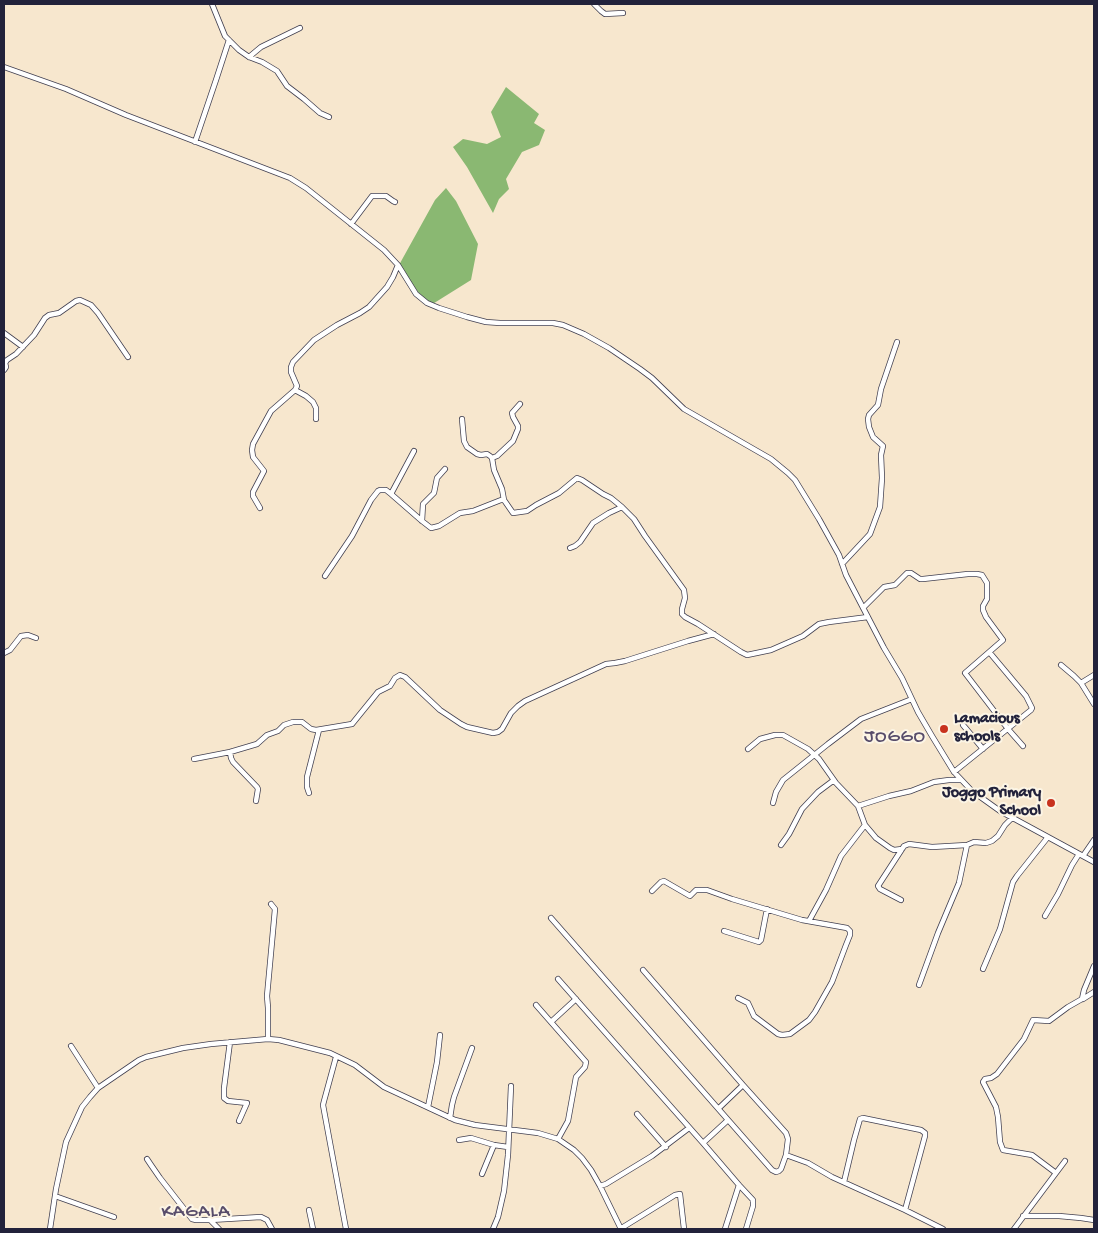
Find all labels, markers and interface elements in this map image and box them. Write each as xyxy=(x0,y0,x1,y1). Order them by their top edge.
place label: Lamacious schools xyxy=(954,710,1020,748)
marker: Lamacious schools xyxy=(938,723,950,735)
district label: JOGGO xyxy=(863,727,927,749)
place label: Joggo Primary School xyxy=(942,784,1041,822)
marker: Joggo Primary School xyxy=(1045,797,1057,809)
district label: KAGALA xyxy=(161,1202,231,1224)

